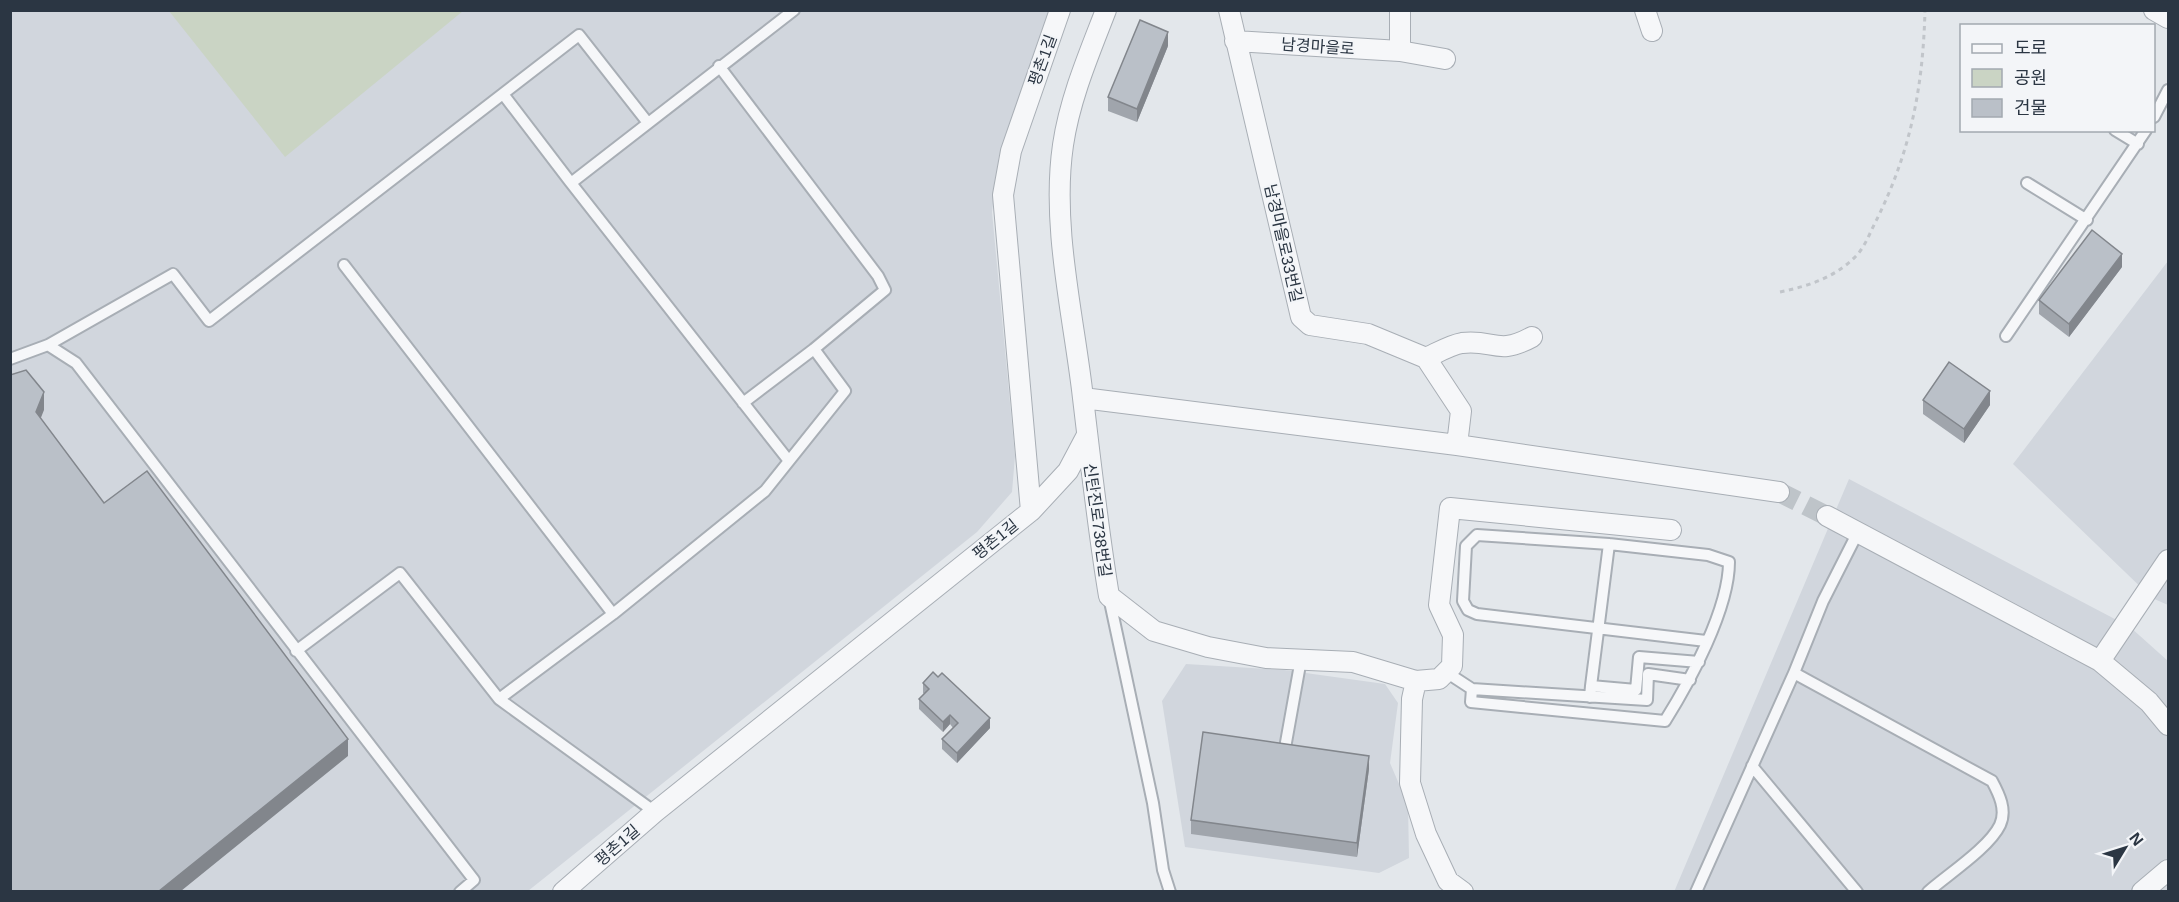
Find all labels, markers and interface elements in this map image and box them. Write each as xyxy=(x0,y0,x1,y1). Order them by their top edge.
legend xyxy=(1960,24,2155,132)
street label: 평촌1길 xyxy=(1025,32,1060,88)
street label: 남경마을로 xyxy=(1281,35,1356,58)
text: 도로 xyxy=(2014,38,2047,58)
text: 공원 xyxy=(2014,68,2047,88)
text: 건물 xyxy=(2014,98,2047,118)
street label: 남경마을로33번길 xyxy=(1262,182,1305,304)
street label: 신탄진로738번길 xyxy=(1081,462,1114,578)
street label: 평촌1길 xyxy=(969,516,1021,563)
north arrow xyxy=(2095,818,2155,878)
street label: 평촌1길 xyxy=(592,822,643,869)
text: N xyxy=(2126,829,2147,849)

